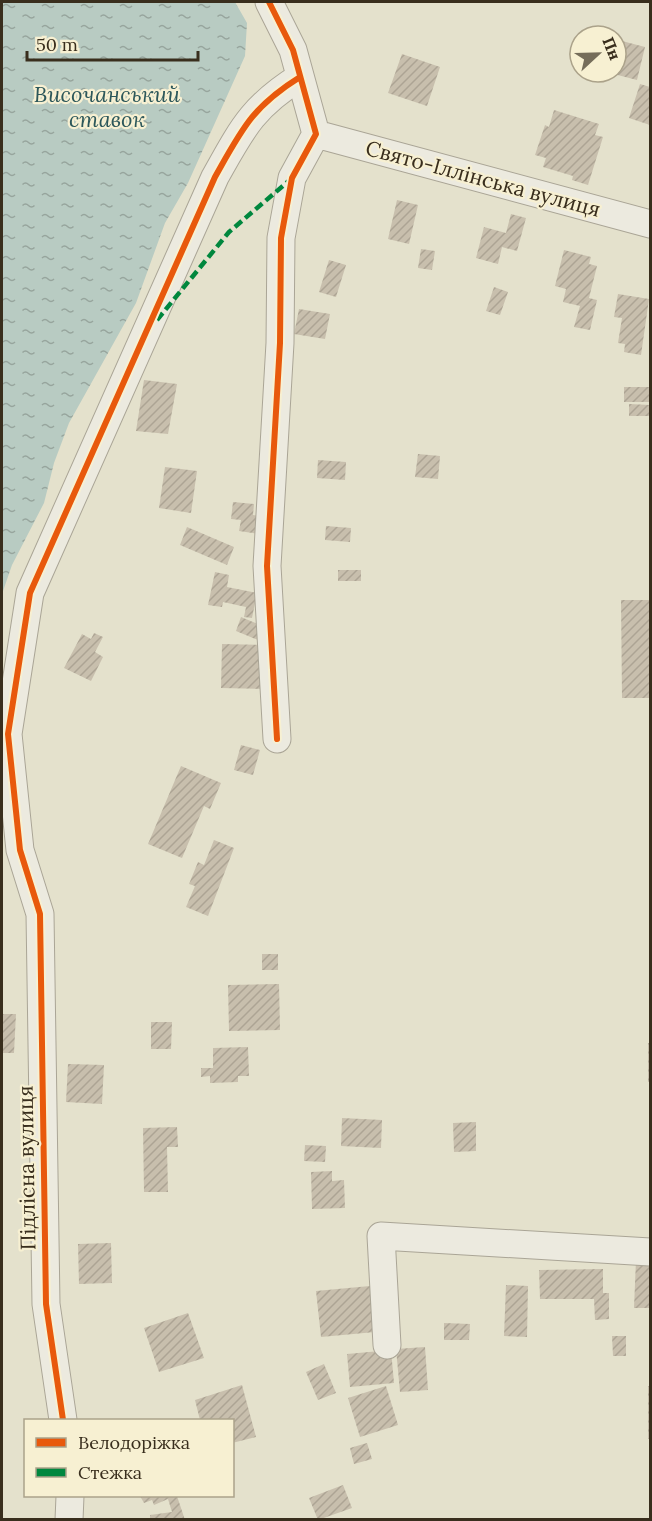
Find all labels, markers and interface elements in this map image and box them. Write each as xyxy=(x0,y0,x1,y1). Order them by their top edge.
scale bar xyxy=(27,24,198,62)
north arrow xyxy=(568,24,628,84)
text: 50 m xyxy=(36,33,78,56)
text: Пн xyxy=(598,34,626,63)
water label: Височанський ставок xyxy=(34,80,180,133)
street label: Свято-Іллінська вулиця xyxy=(363,134,603,223)
street label: Підлісна вулиця xyxy=(12,1085,41,1251)
legend xyxy=(24,1419,234,1497)
text: Велодоріжка xyxy=(78,1431,190,1454)
text: Стежка xyxy=(78,1461,142,1484)

